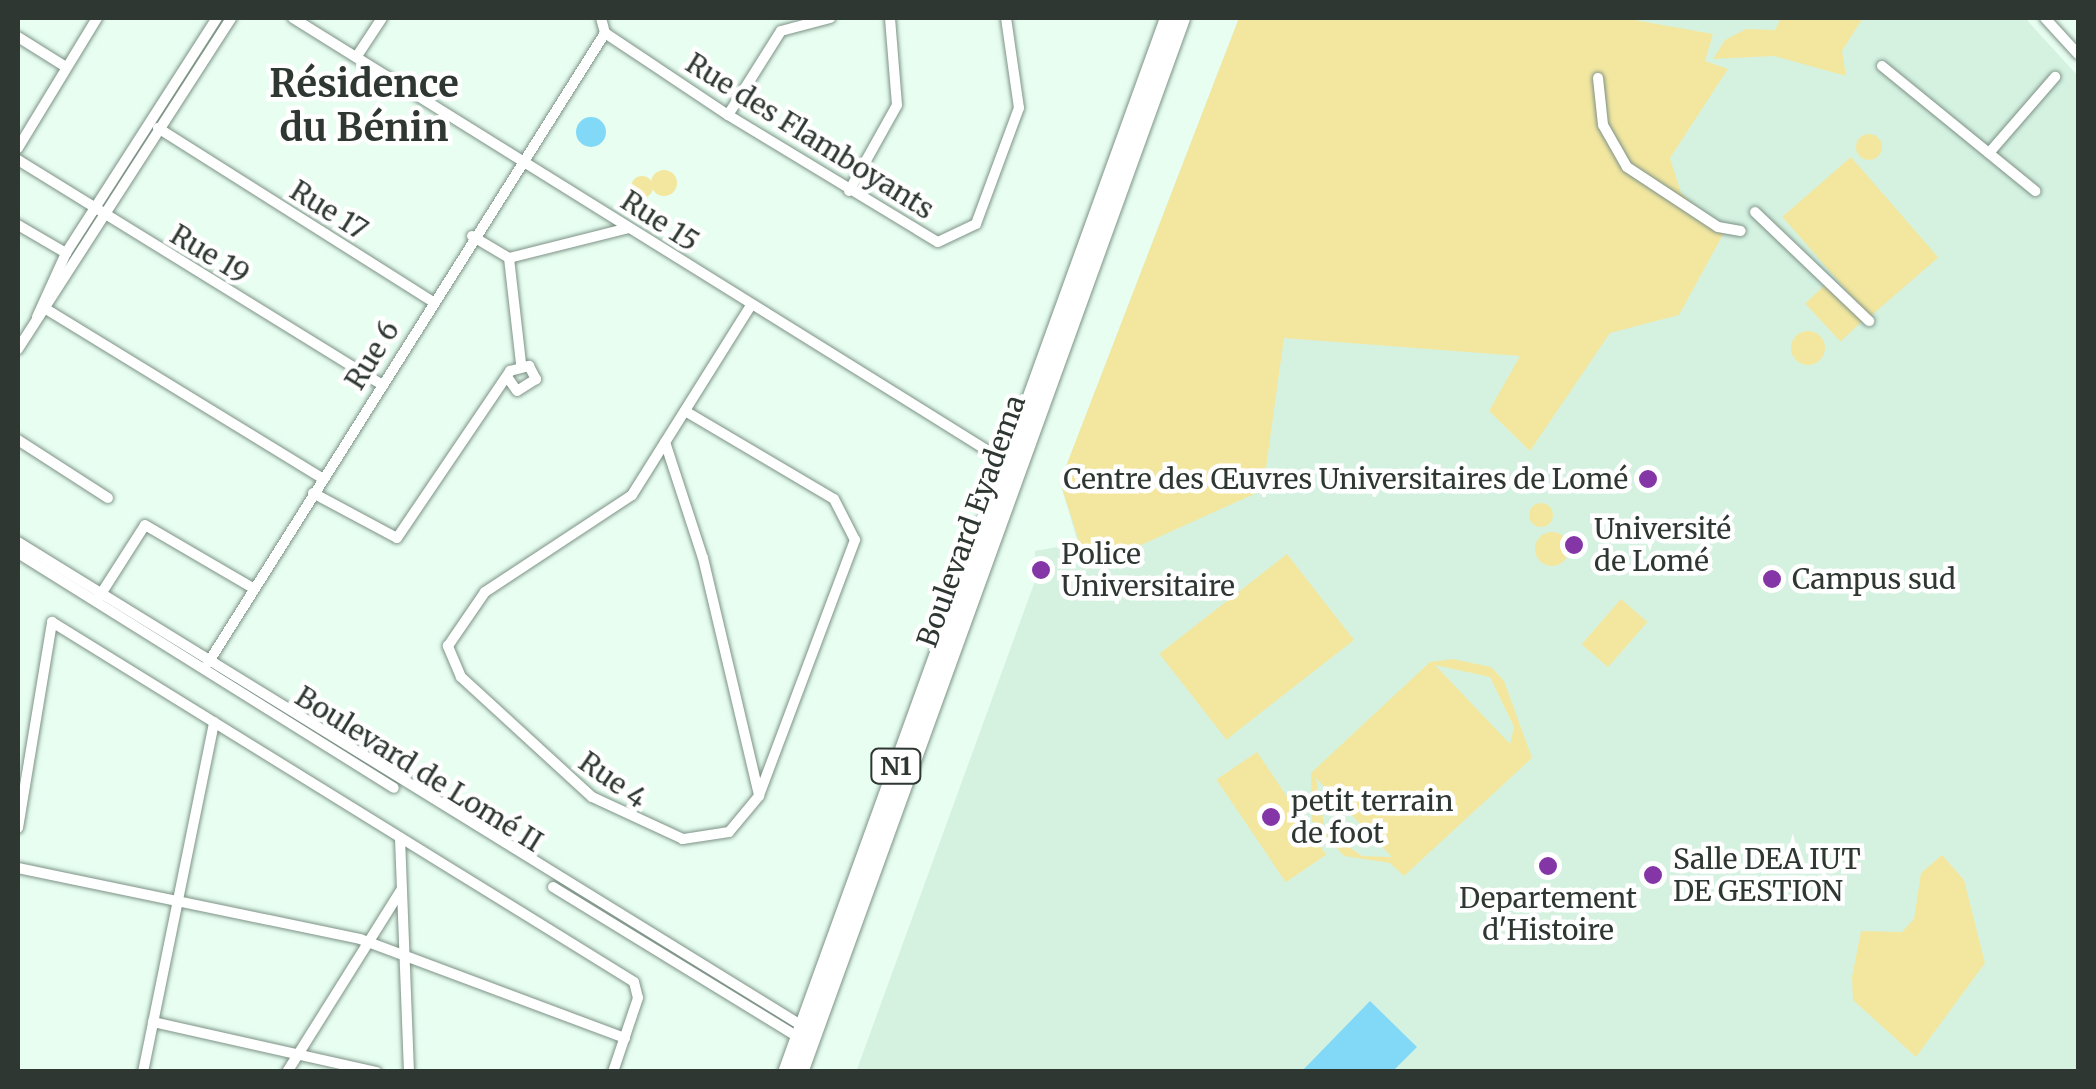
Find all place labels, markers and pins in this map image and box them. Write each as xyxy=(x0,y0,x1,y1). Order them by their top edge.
place label: Centre des Œuvres Universitaires de Lomé xyxy=(1063,462,1628,496)
marker: Centre des Œuvres Universitaires de Lomé xyxy=(1637,468,1659,490)
place label: Université de Lomé xyxy=(1594,512,1731,578)
marker: Université de Lomé xyxy=(1563,534,1585,556)
place label: Police Universitaire xyxy=(1061,537,1235,603)
marker: Police Universitaire xyxy=(1030,559,1052,581)
place label: Campus sud xyxy=(1792,562,1956,596)
marker: Campus sud xyxy=(1761,568,1783,590)
place label: petit terrain de foot xyxy=(1291,784,1454,850)
marker: petit terrain de foot xyxy=(1260,806,1282,828)
place label: Salle DEA IUT DE GESTION xyxy=(1673,842,1861,908)
marker: Departement d'Histoire xyxy=(1537,855,1559,877)
marker: Salle DEA IUT DE GESTION xyxy=(1642,864,1664,886)
place label: Departement d'Histoire xyxy=(1459,881,1637,947)

